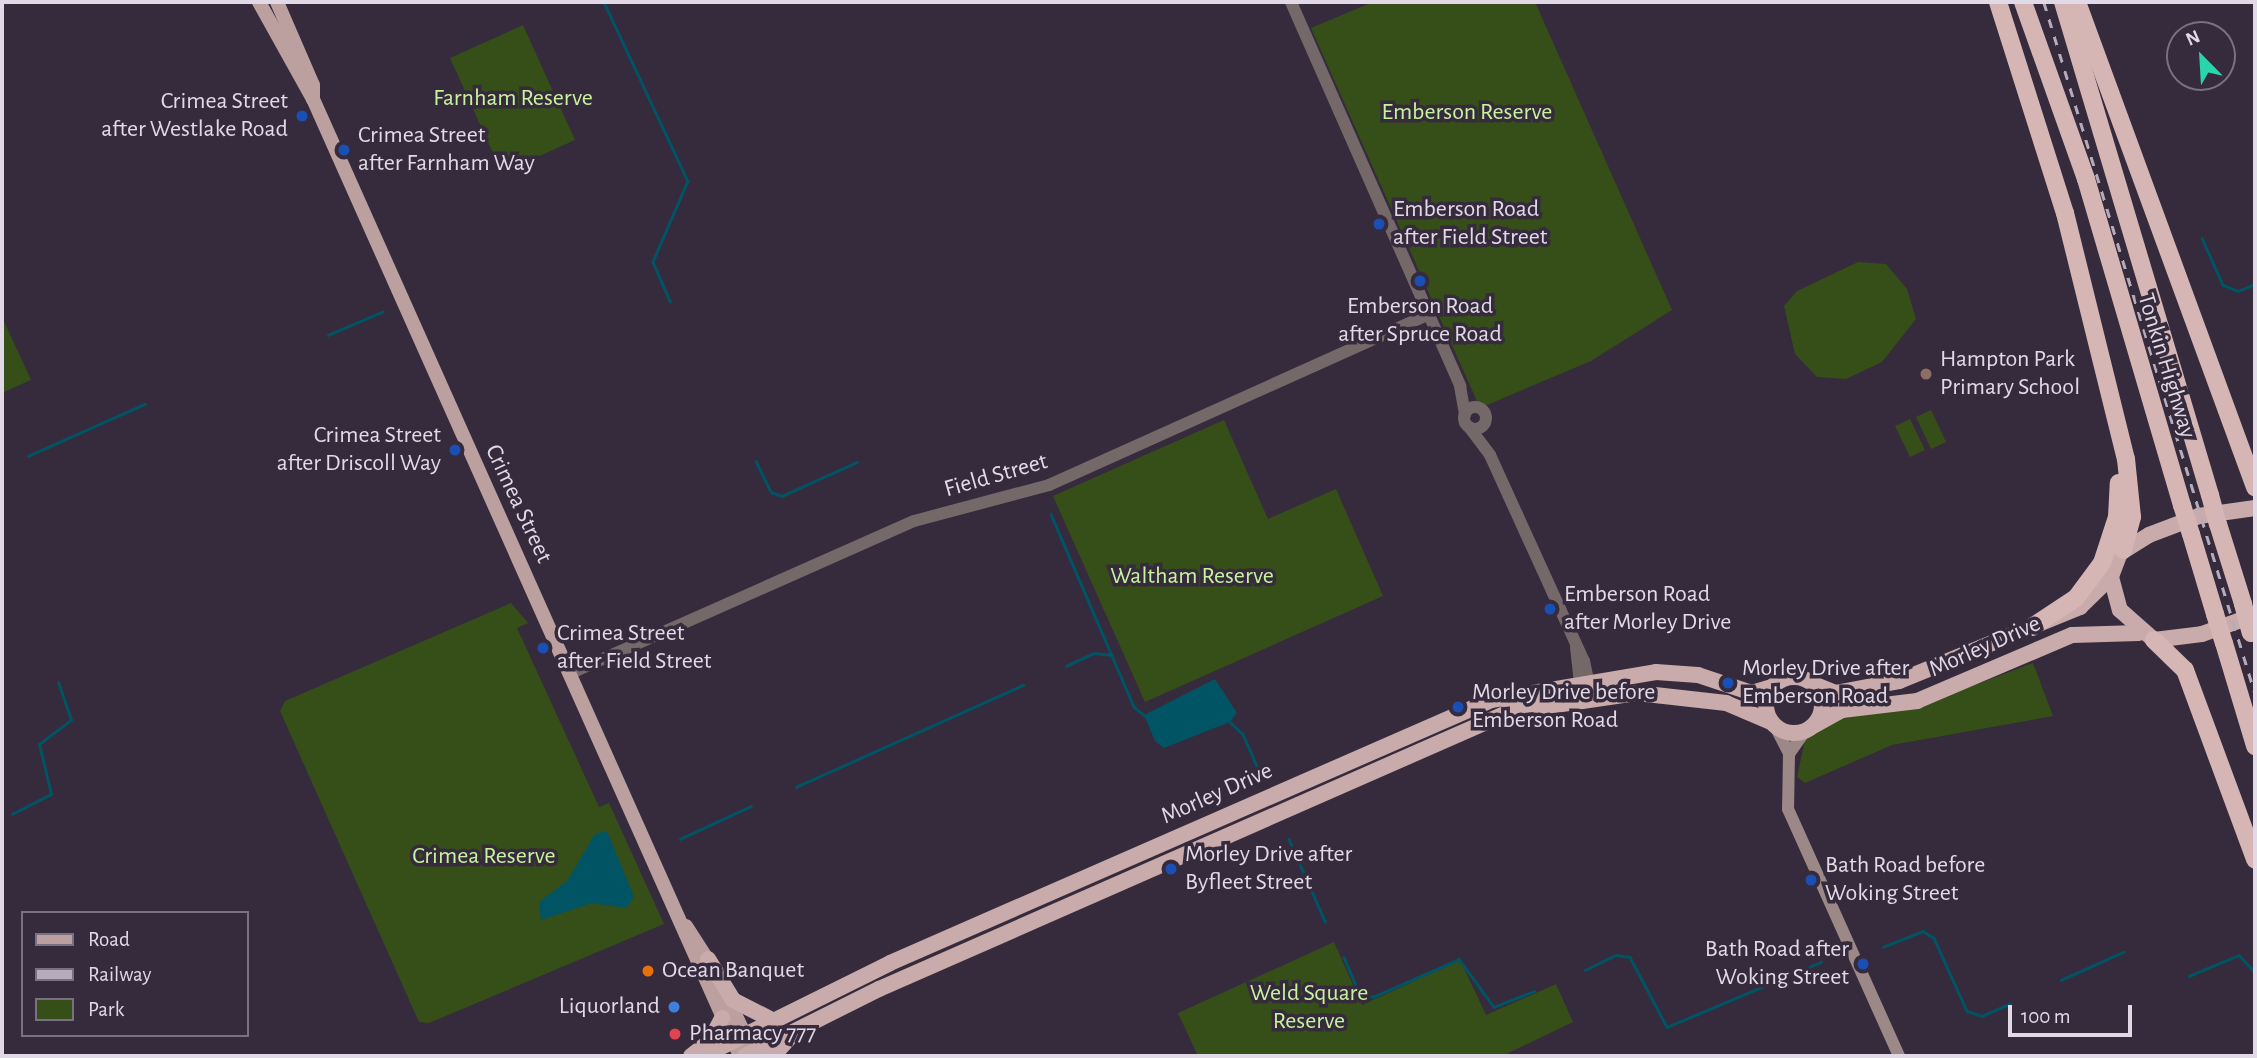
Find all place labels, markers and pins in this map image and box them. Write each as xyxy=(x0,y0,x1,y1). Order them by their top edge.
place label: Crimea Street after Westlake Road xyxy=(101,88,288,144)
marker: Crimea Street after Westlake Road xyxy=(294,108,310,124)
place label: Crimea Street after Farnham Way xyxy=(358,122,535,178)
marker: Crimea Street after Farnham Way xyxy=(336,142,352,158)
place label: Emberson Road after Field Street xyxy=(1393,196,1548,252)
marker: Emberson Road after Field Street xyxy=(1371,216,1387,232)
marker: Emberson Road after Spruce Road xyxy=(1412,273,1428,289)
place label: Emberson Road after Spruce Road xyxy=(1338,293,1502,349)
place label: Hampton Park Primary School xyxy=(1940,346,2080,402)
marker: Hampton Park Primary School xyxy=(1918,366,1934,382)
place label: Crimea Street after Driscoll Way xyxy=(277,422,441,478)
marker: Crimea Street after Driscoll Way xyxy=(447,442,463,458)
place label: Emberson Road after Morley Drive xyxy=(1564,581,1731,637)
marker: Emberson Road after Morley Drive xyxy=(1542,601,1558,617)
place label: Crimea Street after Field Street xyxy=(557,620,712,676)
marker: Crimea Street after Field Street xyxy=(535,640,551,656)
place label: Morley Drive after Emberson Road xyxy=(1742,655,1909,711)
marker: Morley Drive after Emberson Road xyxy=(1720,675,1736,691)
place label: Morley Drive before Emberson Road xyxy=(1472,679,1655,735)
marker: Morley Drive before Emberson Road xyxy=(1450,699,1466,715)
place label: Morley Drive after Byfleet Street xyxy=(1185,841,1352,897)
place label: Bath Road before Woking Street xyxy=(1825,852,1985,908)
marker: Morley Drive after Byfleet Street xyxy=(1163,861,1179,877)
marker: Bath Road before Woking Street xyxy=(1803,872,1819,888)
place label: Bath Road after Woking Street xyxy=(1705,936,1849,992)
marker: Bath Road after Woking Street xyxy=(1855,956,1871,972)
place label: Ocean Banquet xyxy=(662,957,804,985)
marker: Ocean Banquet xyxy=(640,963,656,979)
place label: Liquorland xyxy=(559,993,660,1021)
marker: Liquorland xyxy=(666,999,682,1015)
place label: Pharmacy 777 xyxy=(689,1020,816,1048)
marker: Pharmacy 777 xyxy=(667,1026,683,1042)

